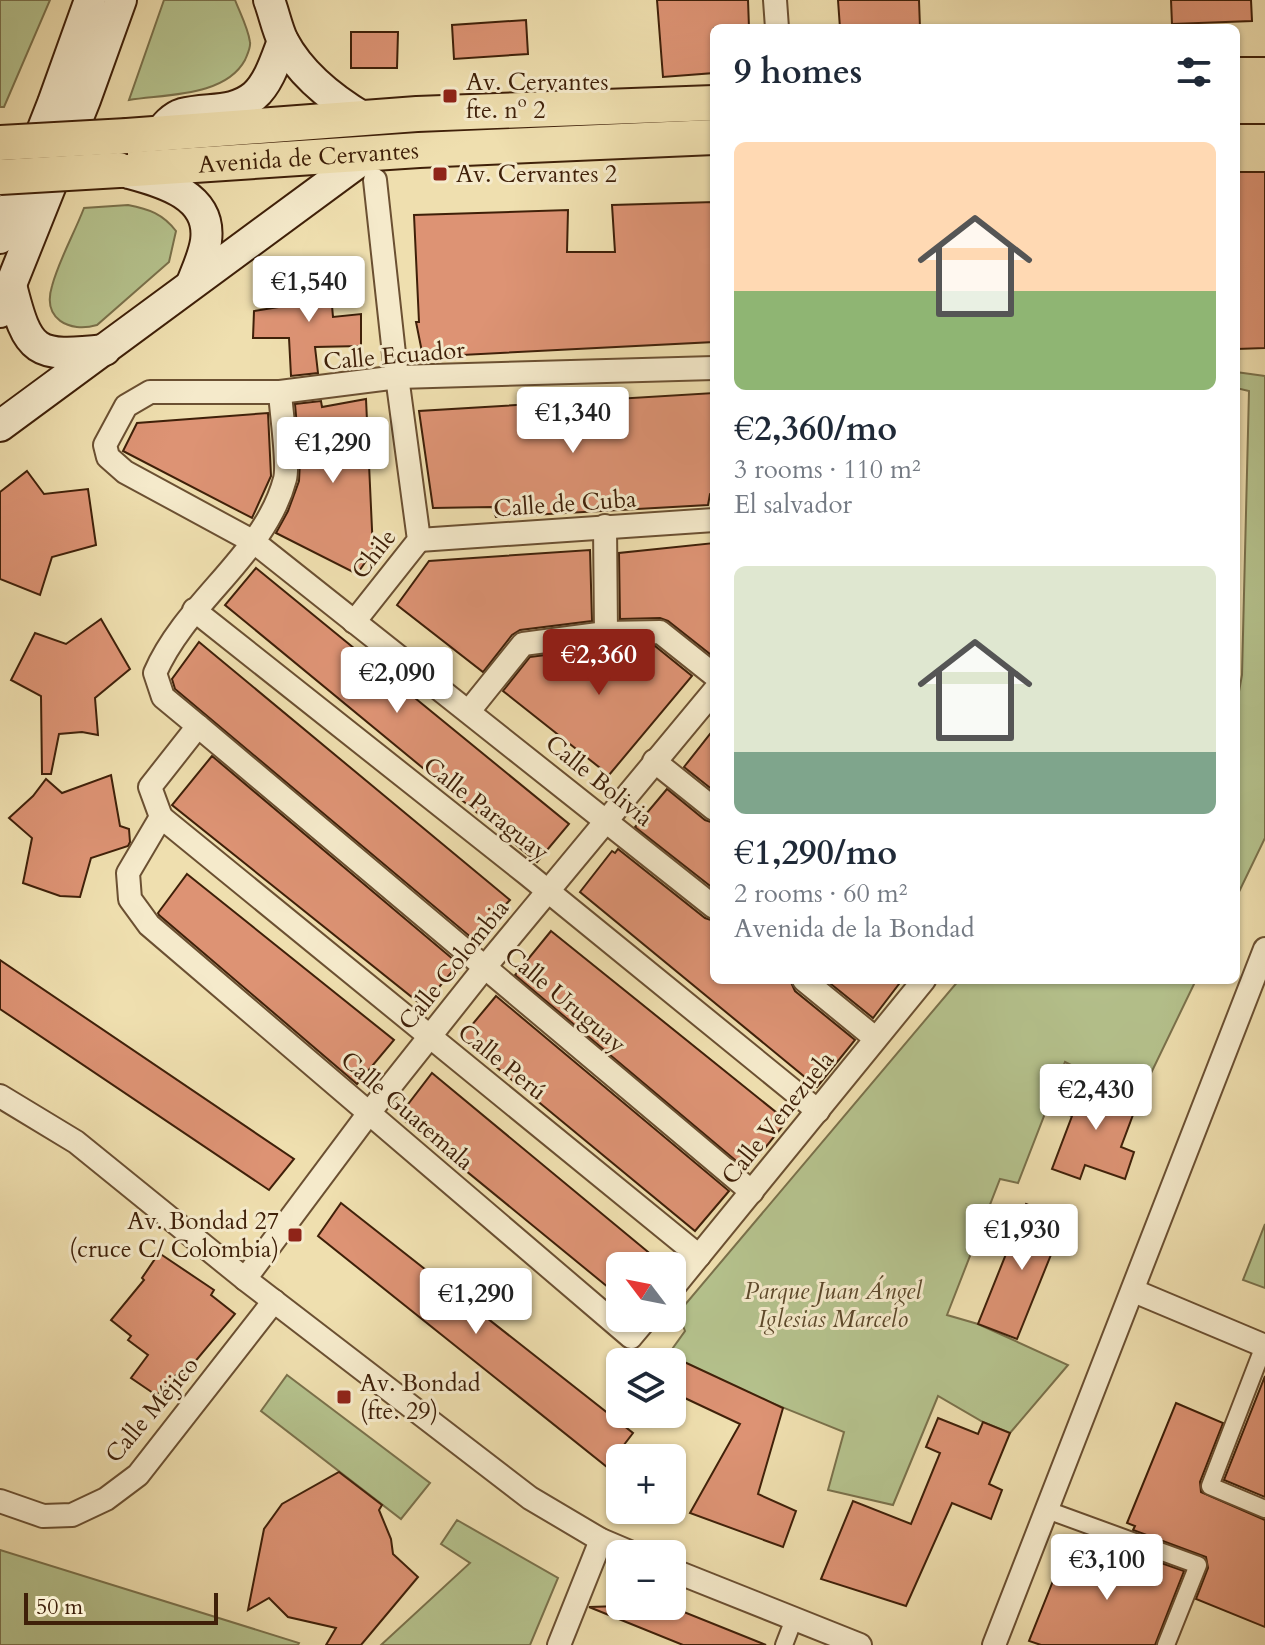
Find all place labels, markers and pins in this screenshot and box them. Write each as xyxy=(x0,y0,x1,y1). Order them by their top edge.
place label: Av. Cervantes fte. nº 2 xyxy=(466,66,608,127)
marker: Av. Cervantes fte. nº 2 xyxy=(441,87,459,105)
place label: Av. Cervantes 2 xyxy=(456,158,617,191)
marker: Av. Cervantes 2 xyxy=(431,165,449,183)
pin: €1,540 xyxy=(244,256,374,324)
pin: €1,340 xyxy=(508,387,638,455)
pin: €1,290 xyxy=(268,417,398,485)
pin: €2,360 xyxy=(534,629,664,697)
pin: €2,090 xyxy=(332,647,462,715)
pin: €2,430 xyxy=(1031,1064,1161,1132)
pin: €1,930 xyxy=(957,1204,1087,1272)
place label: Av. Bondad 27 (cruce C/ Colombia) xyxy=(69,1205,279,1266)
marker: Av. Bondad 27 (cruce C/ Colombia) xyxy=(286,1226,304,1244)
pin: €1,290 xyxy=(411,1268,541,1336)
place label: Av. Bondad (fte. 29) xyxy=(360,1367,481,1428)
marker: Av. Bondad (fte. 29) xyxy=(335,1388,353,1406)
pin: €3,100 xyxy=(1042,1534,1172,1602)

